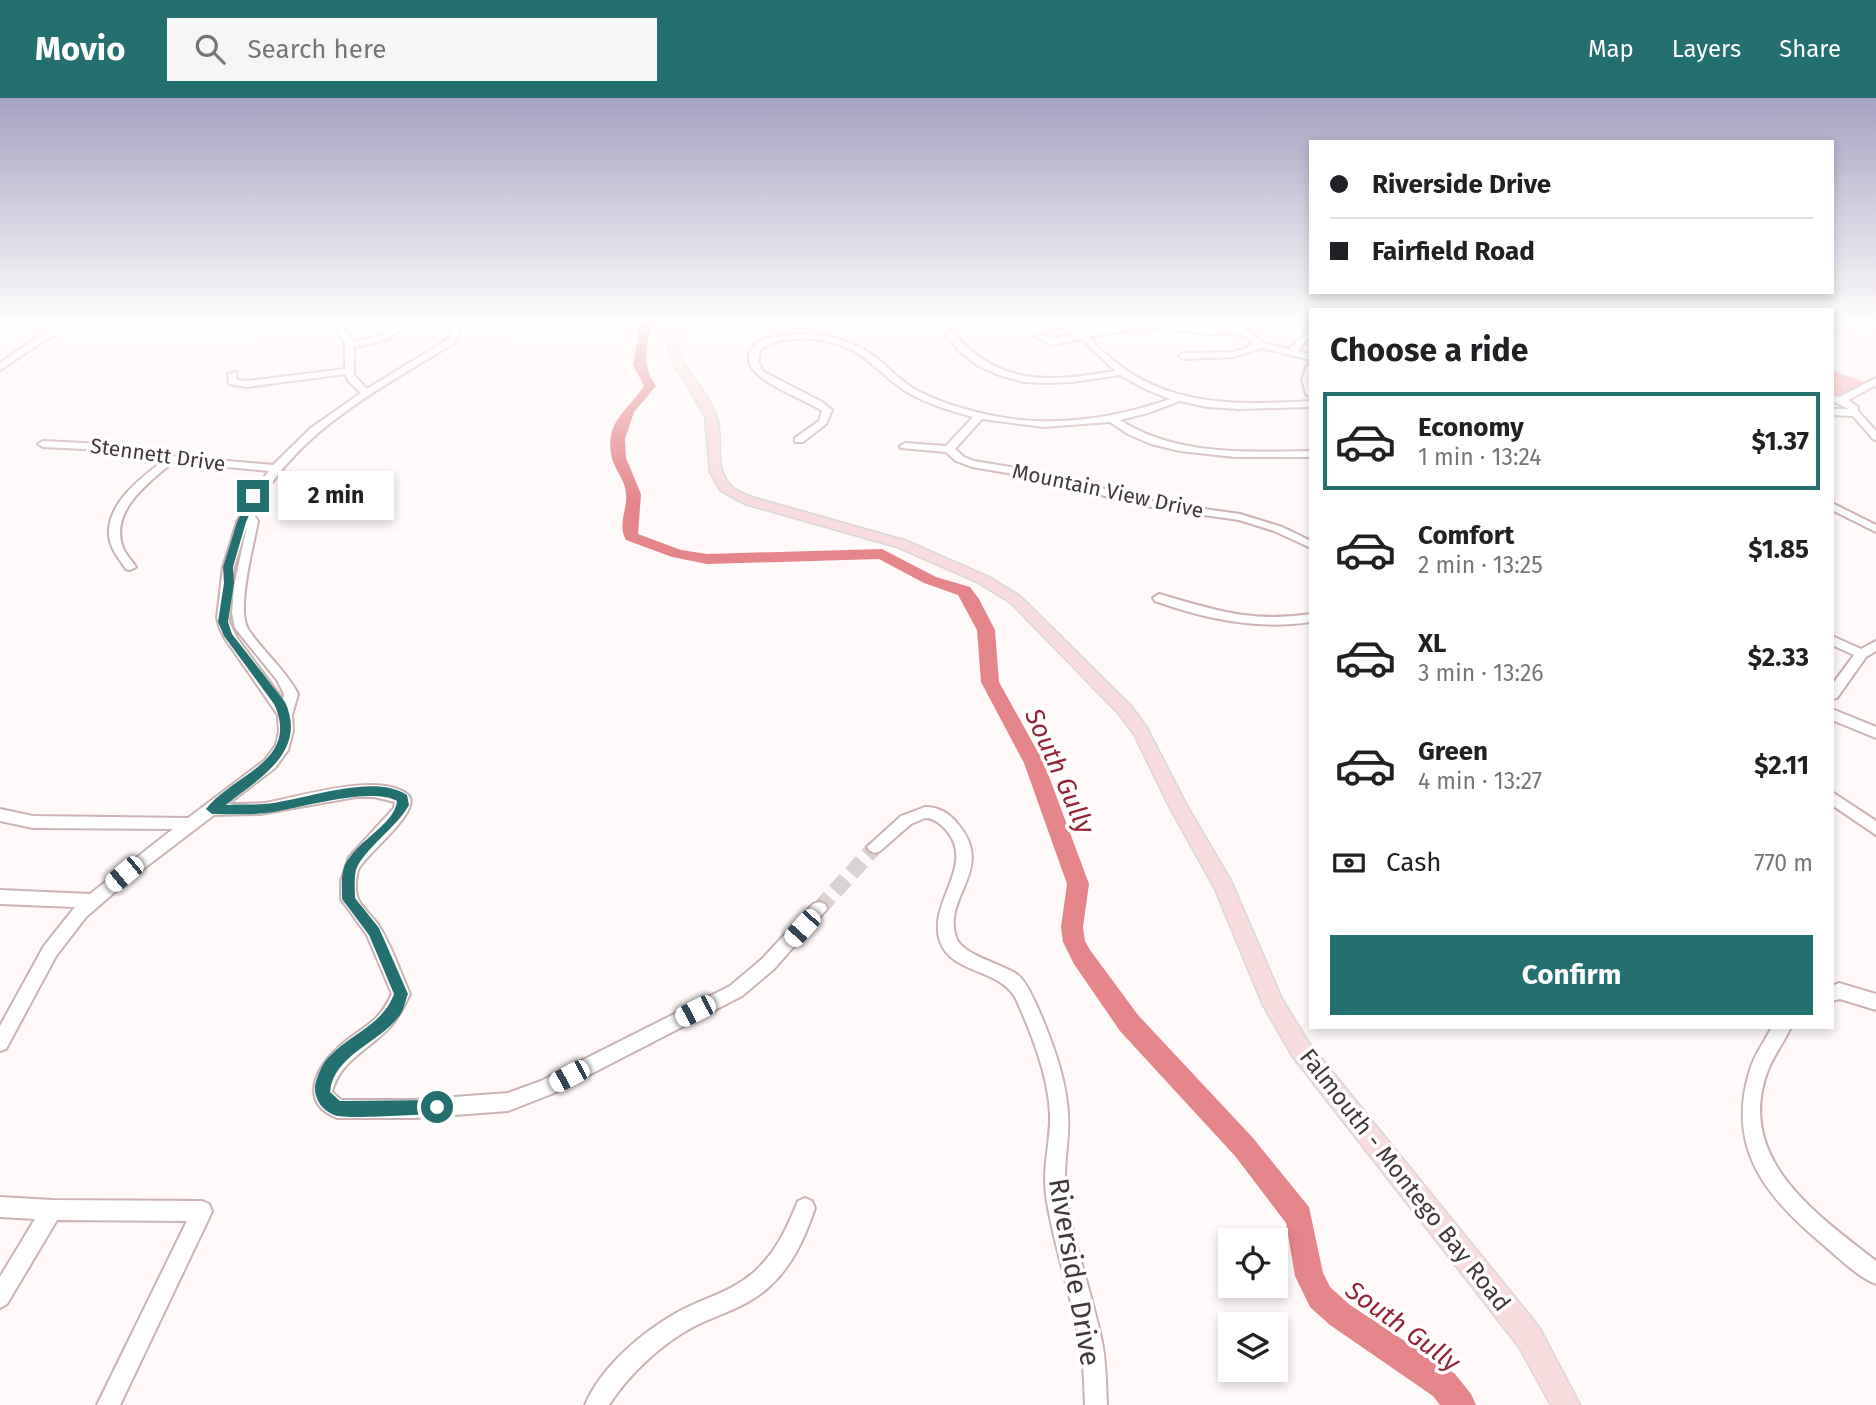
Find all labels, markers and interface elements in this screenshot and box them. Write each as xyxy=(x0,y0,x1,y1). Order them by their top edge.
search box xyxy=(167,18,657,81)
text: Movio xyxy=(35,29,125,69)
icon: search xyxy=(191,30,229,68)
text: Search here xyxy=(247,34,386,65)
text: Map xyxy=(1588,35,1634,63)
text: Layers xyxy=(1672,35,1741,63)
text: Share xyxy=(1779,35,1841,63)
text: Riverside Drive xyxy=(1372,169,1551,200)
text: Fairfield Road xyxy=(1372,236,1535,267)
text: Choose a ride xyxy=(1330,331,1528,369)
icon: car xyxy=(1334,410,1397,473)
text: Economy xyxy=(1418,412,1524,443)
text: $1.37 xyxy=(1751,426,1809,457)
street label: Stennett Drive xyxy=(89,433,227,477)
text: 1 min · 13:24 xyxy=(1418,443,1541,471)
street label: Mountain View Drive xyxy=(1010,458,1206,524)
callout: 2 min xyxy=(278,472,393,520)
route end xyxy=(237,480,269,512)
text: 2 min xyxy=(308,481,364,509)
icon: car xyxy=(1334,518,1397,581)
text: Comfort xyxy=(1418,520,1514,551)
text: $1.85 xyxy=(1748,534,1809,565)
text: 2 min · 13:25 xyxy=(1418,551,1543,579)
icon: car xyxy=(1334,626,1397,689)
text: XL xyxy=(1418,628,1446,659)
text: $2.33 xyxy=(1748,642,1809,673)
text: 3 min · 13:26 xyxy=(1418,659,1544,687)
water label: South Gully xyxy=(1018,703,1101,840)
icon: car xyxy=(1334,734,1397,797)
text: Green xyxy=(1418,736,1488,767)
text: $2.11 xyxy=(1754,750,1809,781)
text: 4 min · 13:27 xyxy=(1418,767,1542,795)
icon: cash xyxy=(1330,844,1368,882)
text: Cash xyxy=(1386,847,1442,878)
text: 770 m xyxy=(1754,849,1813,877)
car xyxy=(102,852,147,896)
car xyxy=(781,905,824,951)
button: Confirm xyxy=(1330,935,1813,1015)
car xyxy=(672,992,719,1030)
street label: Falmouth - Montego Bay Road xyxy=(1294,1043,1516,1317)
car xyxy=(546,1057,593,1095)
route start xyxy=(421,1091,453,1123)
street label: Riverside Drive xyxy=(1042,1176,1107,1369)
map controls xyxy=(1218,1228,1288,1382)
button: locate xyxy=(1218,1228,1288,1298)
water label: South Gully xyxy=(1339,1274,1467,1379)
button: layers xyxy=(1218,1312,1288,1382)

